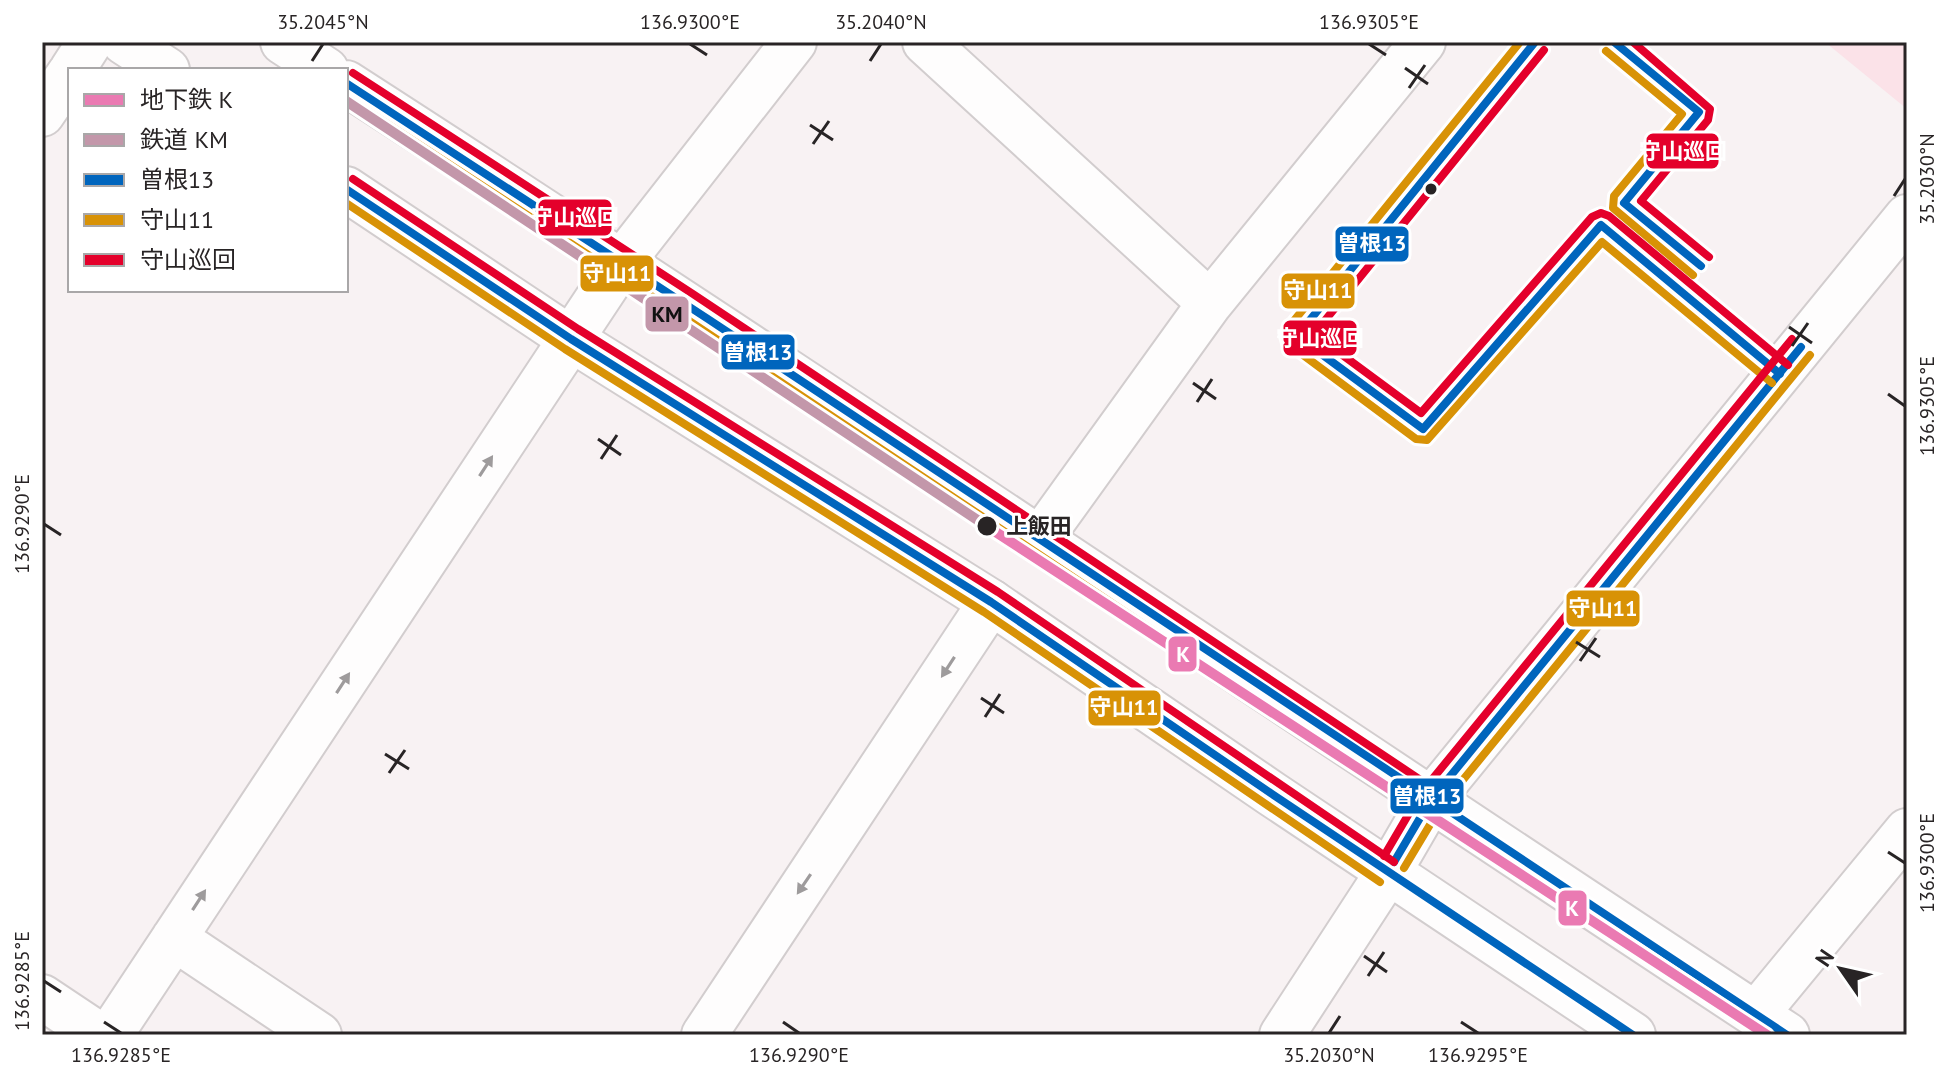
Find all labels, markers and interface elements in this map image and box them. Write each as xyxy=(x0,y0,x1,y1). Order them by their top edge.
text: 35.2045°N xyxy=(277,9,369,35)
text: 136.9300°E xyxy=(640,9,740,35)
text: 35.2040°N xyxy=(835,9,927,35)
text: 136.9305°E xyxy=(1319,9,1419,35)
legend xyxy=(68,68,348,292)
text: 地下鉄 K xyxy=(140,84,233,115)
text: 鉄道 KM xyxy=(140,124,228,155)
line badge: 守山巡回 xyxy=(1645,132,1720,170)
text: 35.2030°N xyxy=(1914,133,1940,225)
text: 守山巡回 xyxy=(1639,137,1727,165)
text: 曽根13 xyxy=(140,164,214,195)
unlabelled marker xyxy=(1423,181,1439,197)
line badge: 守山巡回 xyxy=(537,198,613,237)
text: 守山巡回 xyxy=(531,203,619,231)
text: 守山11 xyxy=(140,204,214,235)
line badge: 曽根13 xyxy=(1334,225,1410,263)
text: 曽根13 xyxy=(1338,229,1406,257)
text: 守山巡回 xyxy=(140,244,236,275)
line badge: 守山11 xyxy=(579,254,655,293)
text: 守山11 xyxy=(583,259,651,287)
line badge: 守山11 xyxy=(1280,272,1356,310)
text: 守山11 xyxy=(1284,276,1352,304)
line badge: KM xyxy=(644,295,690,333)
text: KM xyxy=(651,300,683,328)
line badge: 守山巡回 xyxy=(1282,319,1358,357)
text: 守山巡回 xyxy=(1276,324,1364,352)
line badge: 曽根13 xyxy=(720,333,796,371)
text: 曽根13 xyxy=(724,338,792,366)
text: 136.9305°E xyxy=(1914,356,1940,456)
one-way arrow xyxy=(479,456,494,477)
text: 136.9290°E xyxy=(9,474,35,574)
place label: 上飯田 xyxy=(1006,512,1072,540)
marker: 上飯田 xyxy=(975,514,999,538)
line badge: 守山11 xyxy=(1565,589,1641,628)
text: 守山11 xyxy=(1569,594,1637,622)
line badge: K xyxy=(1167,635,1198,673)
text: K xyxy=(1176,640,1190,668)
one-way arrow xyxy=(941,656,956,678)
one-way arrow xyxy=(335,672,350,694)
line badge: 守山11 xyxy=(1087,689,1162,727)
text: 守山11 xyxy=(1090,693,1158,721)
line badge: 曽根13 xyxy=(1389,777,1465,815)
text: 曽根13 xyxy=(1393,782,1461,810)
text: 136.9300°E xyxy=(1914,813,1940,913)
one-way arrow xyxy=(798,873,812,895)
one-way arrow xyxy=(192,889,206,911)
line badge: K xyxy=(1557,889,1588,927)
text: K xyxy=(1565,894,1579,922)
north arrow xyxy=(1801,929,1881,1009)
text: 136.9285°E xyxy=(9,931,35,1031)
text: N xyxy=(1809,944,1840,972)
text: 136.9285°E xyxy=(71,1042,171,1068)
text: 136.9290°E xyxy=(749,1042,849,1068)
text: 35.2030°N xyxy=(1283,1042,1375,1068)
text: 136.9295°E xyxy=(1428,1042,1528,1068)

